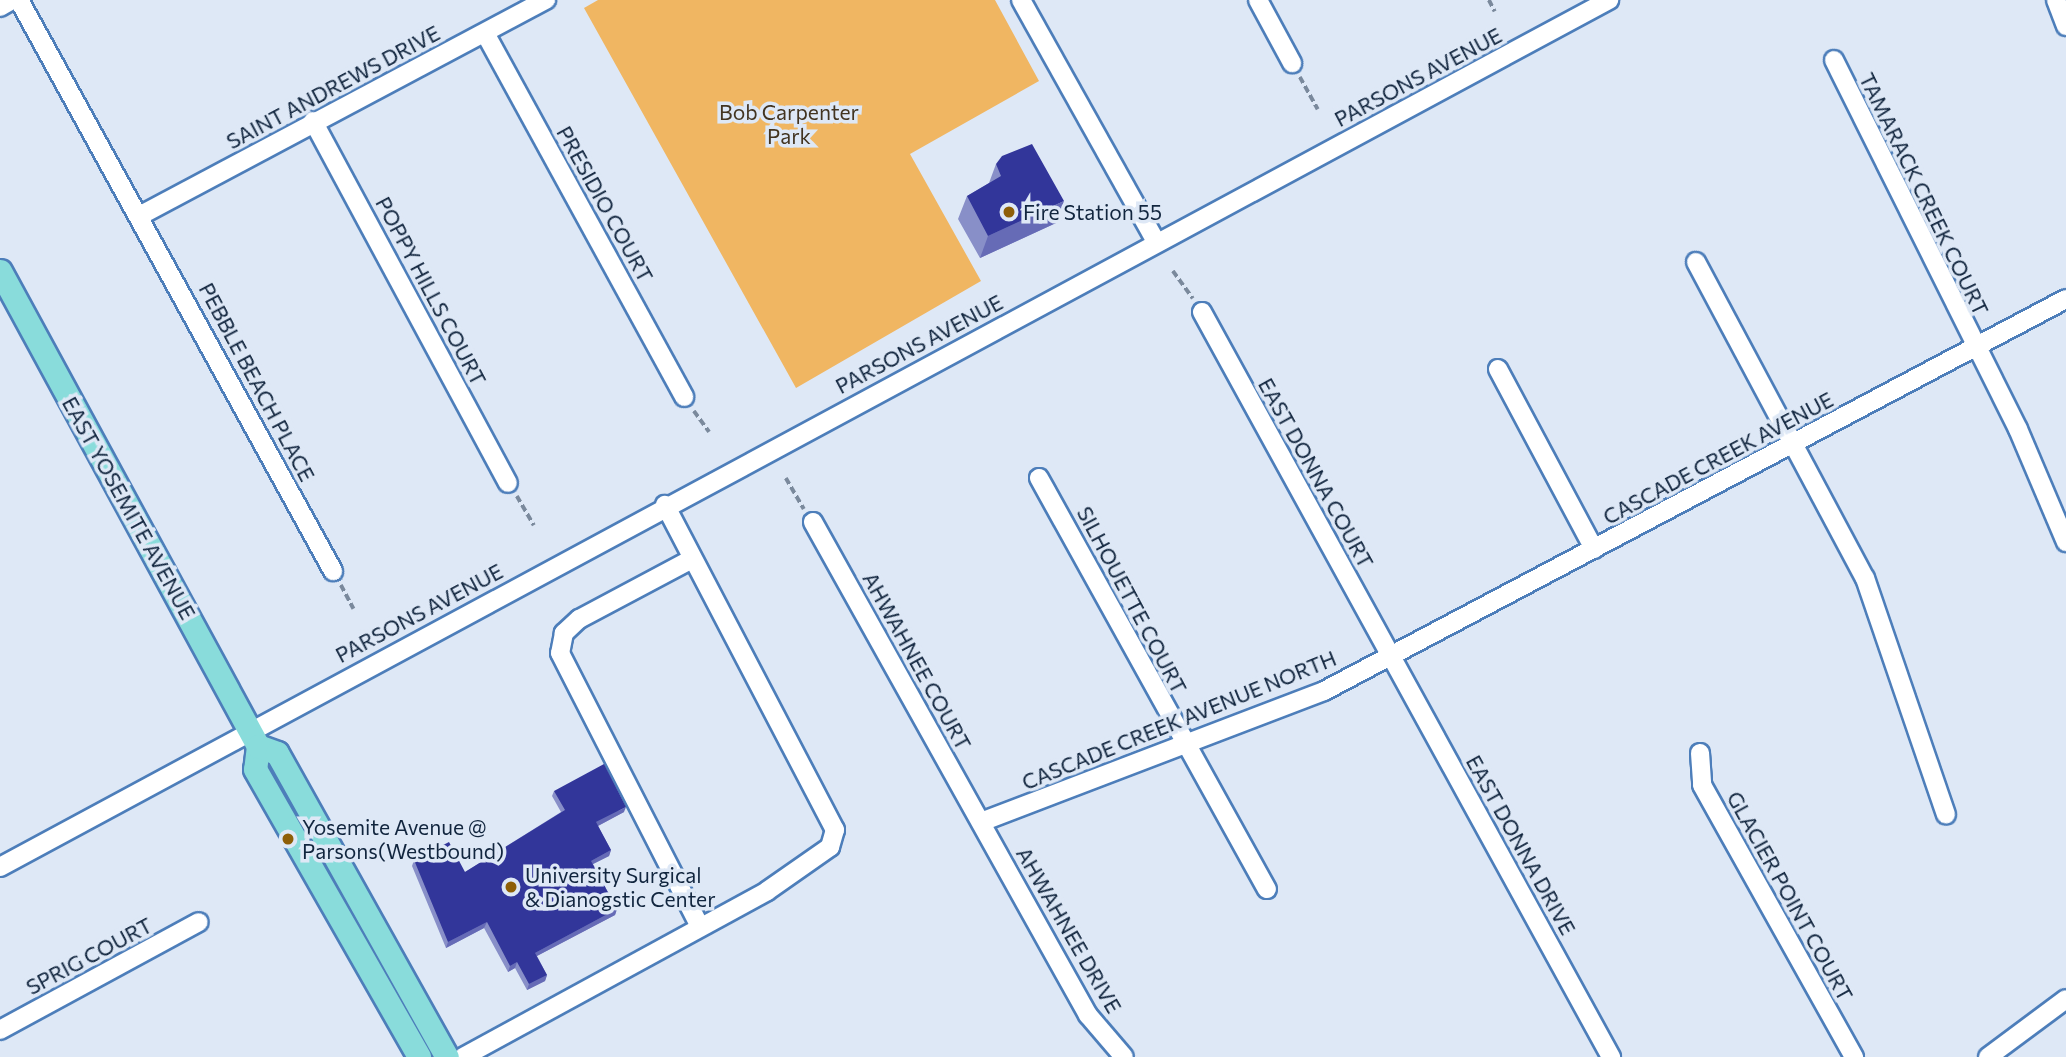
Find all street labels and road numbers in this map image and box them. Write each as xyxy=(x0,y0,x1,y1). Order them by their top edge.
street label: SAINT ANDREWS DRIVE xyxy=(222,20,444,154)
street label: PARSONS AVENUE xyxy=(1330,22,1506,132)
street label: TAMARACK CREEK COURT xyxy=(1854,69,1994,319)
street label: PRESIDIO COURT xyxy=(552,122,658,286)
street label: POPPY HILLS COURT xyxy=(371,192,491,390)
street label: PEBBLE BEACH PLACE xyxy=(194,278,320,486)
street label: PARSONS AVENUE xyxy=(831,289,1007,399)
street label: EAST DONNA COURT xyxy=(1253,374,1379,572)
street label: CASCADE CREEK AVENUE xyxy=(1599,387,1837,529)
street label: EAST YOSEMITE AVENUE xyxy=(57,392,201,624)
street label: SILHOUETTE COURT xyxy=(1072,502,1192,698)
street label: PARSONS AVENUE xyxy=(331,558,507,668)
street label: AHWAHNEE COURT xyxy=(858,568,976,754)
street label: CASCADE CREEK AVENUE NORTH xyxy=(1018,645,1340,795)
street label: EAST DONNA DRIVE xyxy=(1461,751,1581,939)
street label: GLACIER POINT COURT xyxy=(1722,787,1858,1005)
street label: AHWAHNEE DRIVE xyxy=(1011,843,1127,1017)
street label: SPRIG COURT xyxy=(22,912,156,1000)

